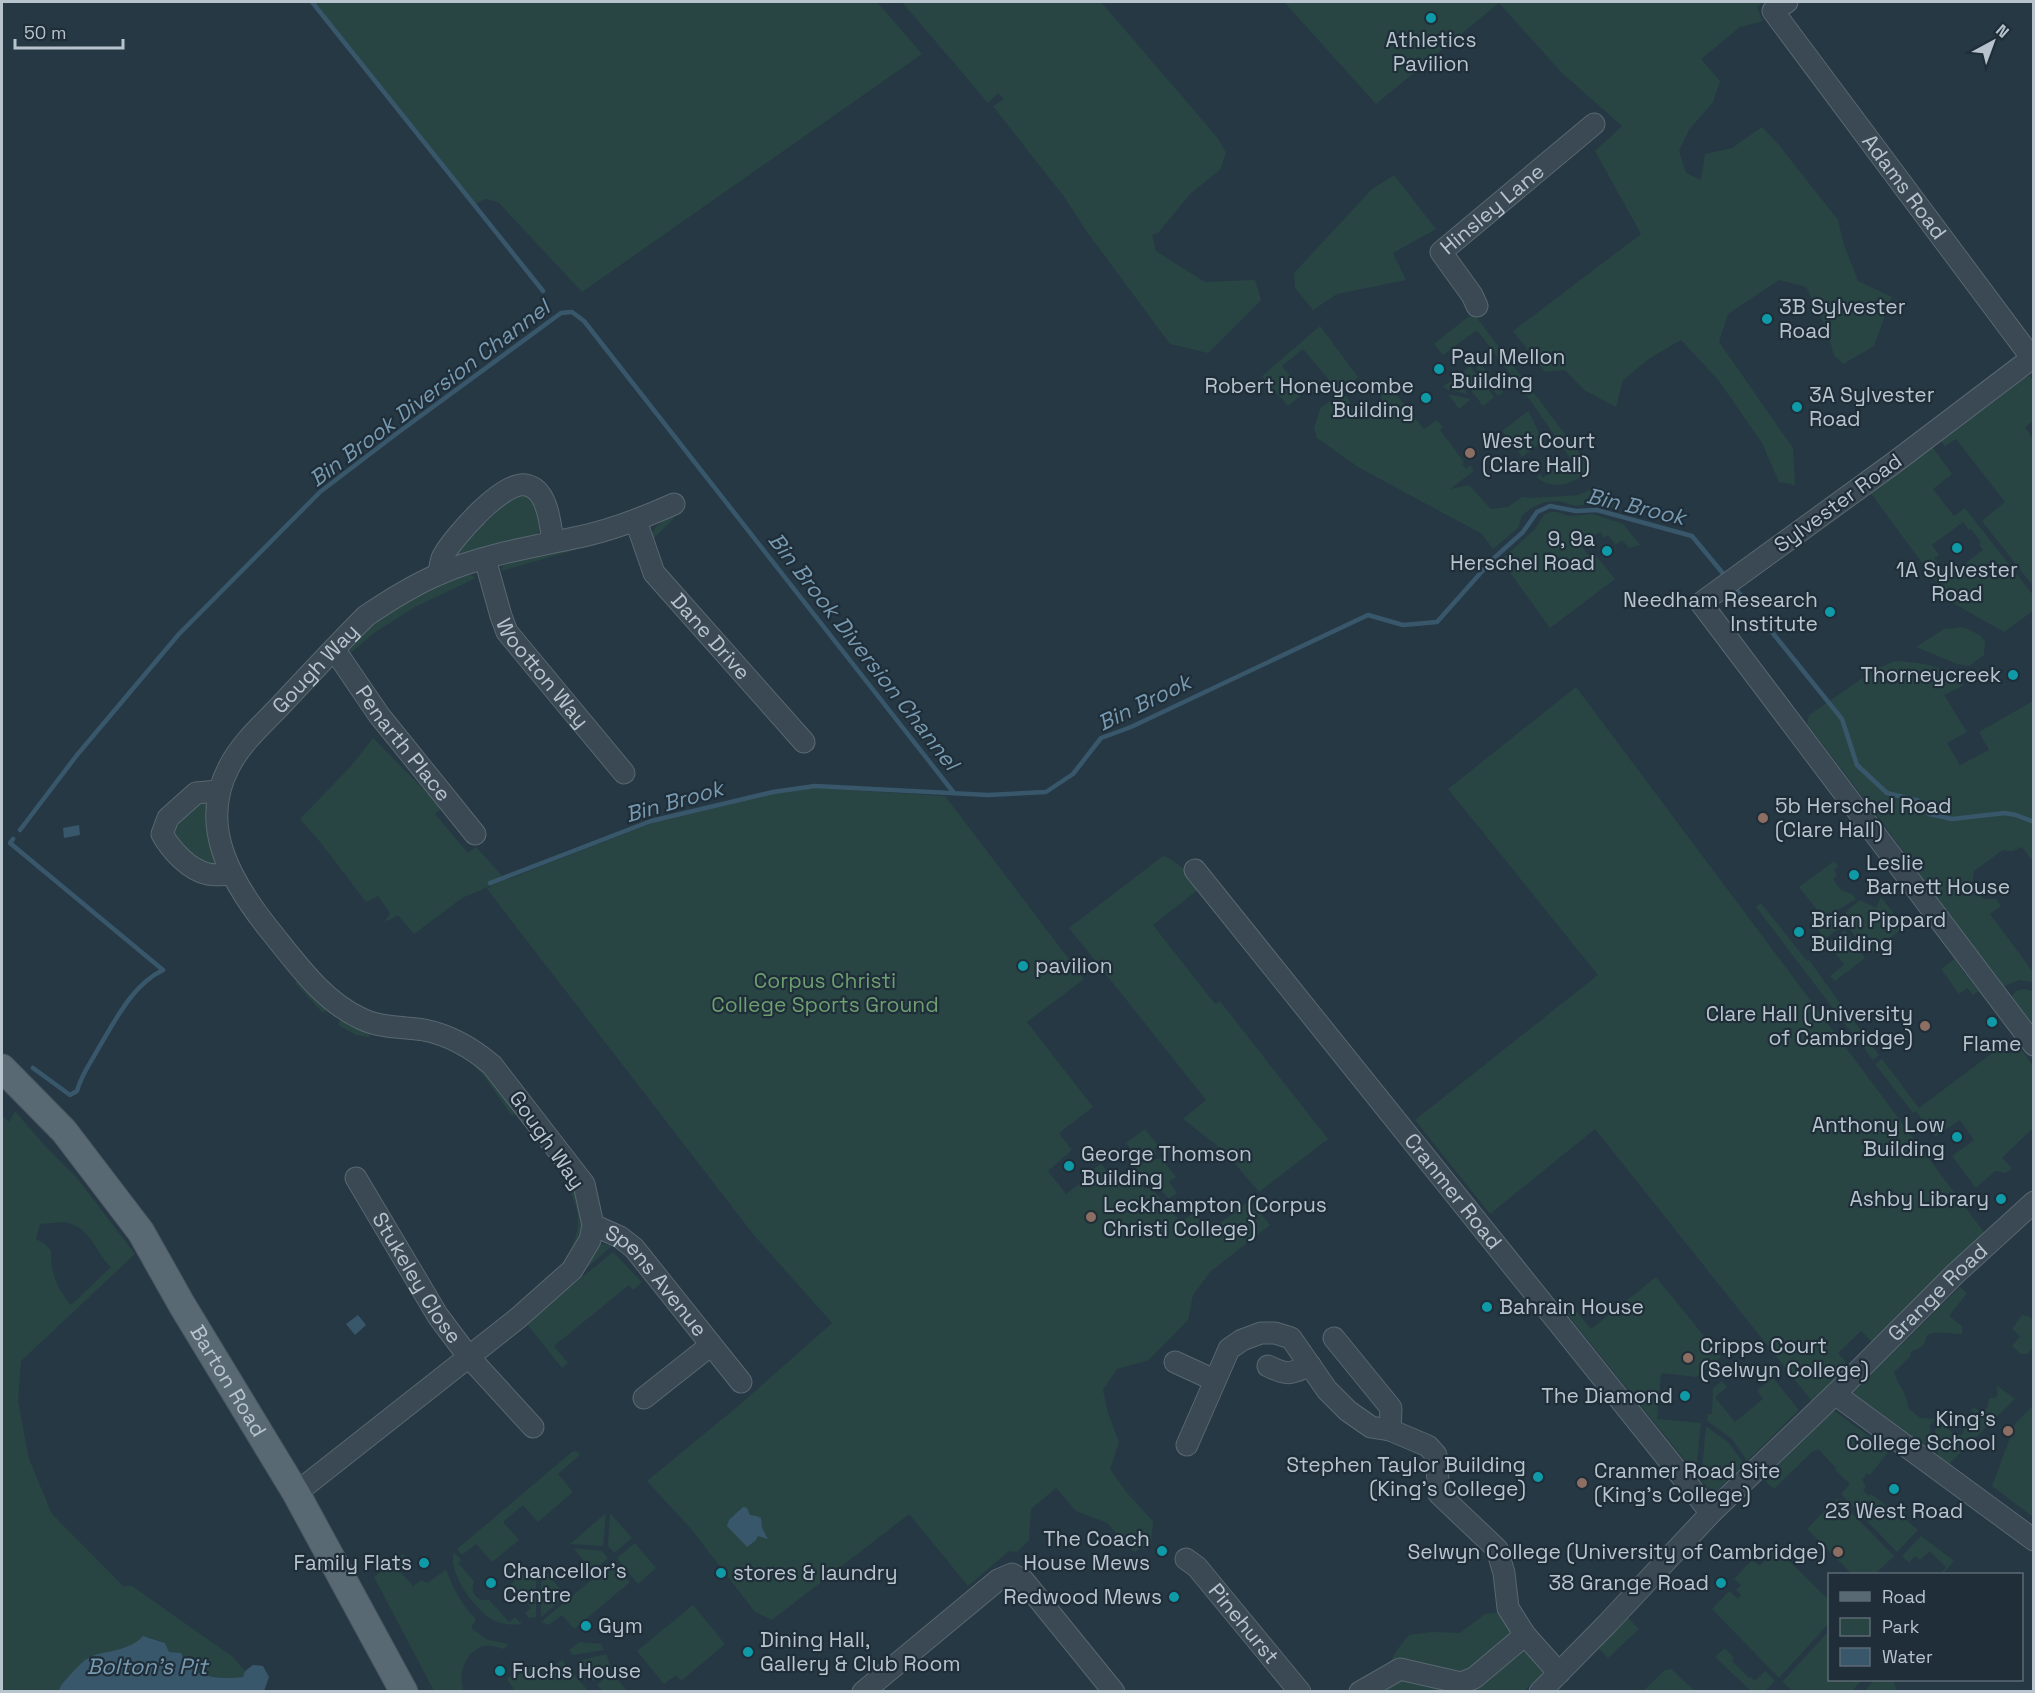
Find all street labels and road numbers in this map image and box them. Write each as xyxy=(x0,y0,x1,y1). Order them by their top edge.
street label: Adams Road xyxy=(1856,128,1953,245)
street label: Hinsley Lane xyxy=(1434,157,1550,260)
street label: Sylvester Road xyxy=(1768,447,1907,558)
street label: Dane Drive xyxy=(665,587,756,685)
street label: Wootton Way xyxy=(490,614,595,733)
street label: Gough Way xyxy=(266,618,364,719)
street label: Penarth Place xyxy=(350,680,457,807)
street label: Gough Way xyxy=(504,1085,591,1194)
street label: Cranmer Road xyxy=(1398,1127,1508,1255)
street label: Stukeley Close xyxy=(366,1207,468,1349)
street label: Spens Avenue xyxy=(601,1218,713,1342)
street label: Grange Road xyxy=(1882,1237,1993,1347)
street label: Barton Road xyxy=(184,1320,273,1442)
street label: Pinehurst xyxy=(1203,1577,1285,1669)

